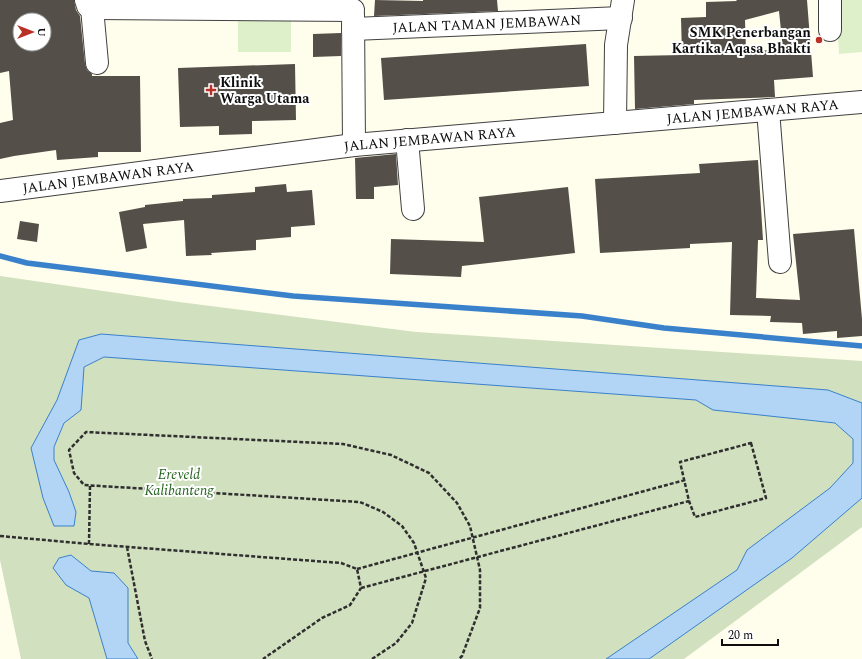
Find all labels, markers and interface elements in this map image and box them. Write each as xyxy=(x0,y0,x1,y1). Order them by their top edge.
street label: JALAN TAMAN JEMBAWAN xyxy=(392,10,582,38)
north arrow xyxy=(12,12,52,52)
place label: SMK Penerbangan Kartika Aqasa Bhakti xyxy=(671,22,811,59)
text: U xyxy=(33,27,50,37)
marker: SMK Penerbangan Kartika Aqasa Bhakti xyxy=(814,35,824,45)
place label: Klinik Warga Utama xyxy=(220,72,310,109)
marker: Klinik Warga Utama xyxy=(205,84,217,96)
street label: JALAN JEMBAWAN RAYA xyxy=(666,94,840,129)
street label: JALAN JEMBAWAN RAYA xyxy=(343,121,517,157)
street label: JALAN JEMBAWAN RAYA xyxy=(21,156,196,199)
park label: Ereveld Kalibanteng xyxy=(145,464,214,501)
scale bar xyxy=(722,621,778,647)
text: 20 m xyxy=(728,626,753,645)

